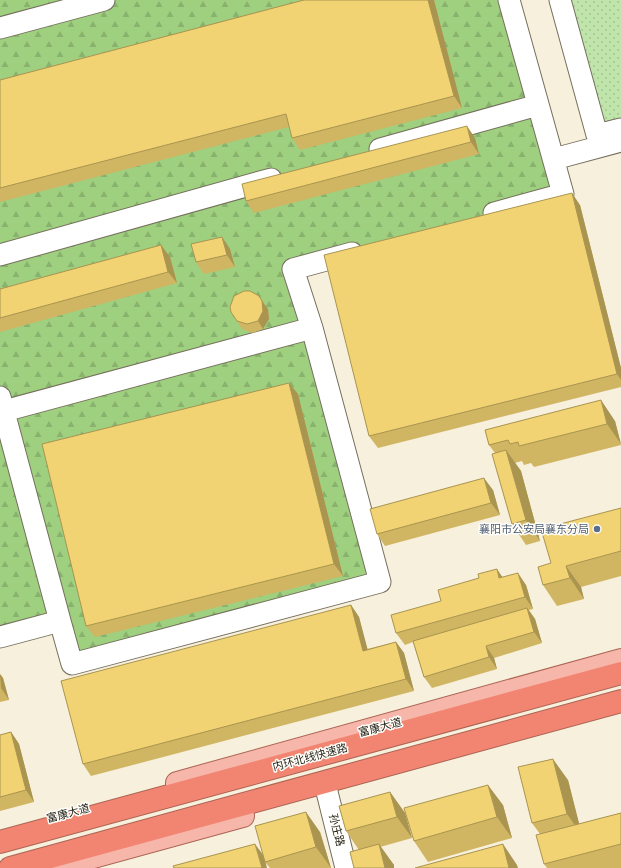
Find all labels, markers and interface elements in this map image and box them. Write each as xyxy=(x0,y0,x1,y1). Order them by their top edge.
place label: 襄阳市公安局襄东分局 xyxy=(479,522,589,536)
marker: 襄阳市公安局襄东分局 xyxy=(592,524,602,534)
street label: 富康大道 xyxy=(357,715,403,739)
street label: 内环北线快速路 xyxy=(271,740,349,774)
street label: 富康大道 xyxy=(45,801,91,825)
street label: 孙庄路 xyxy=(326,812,348,848)

